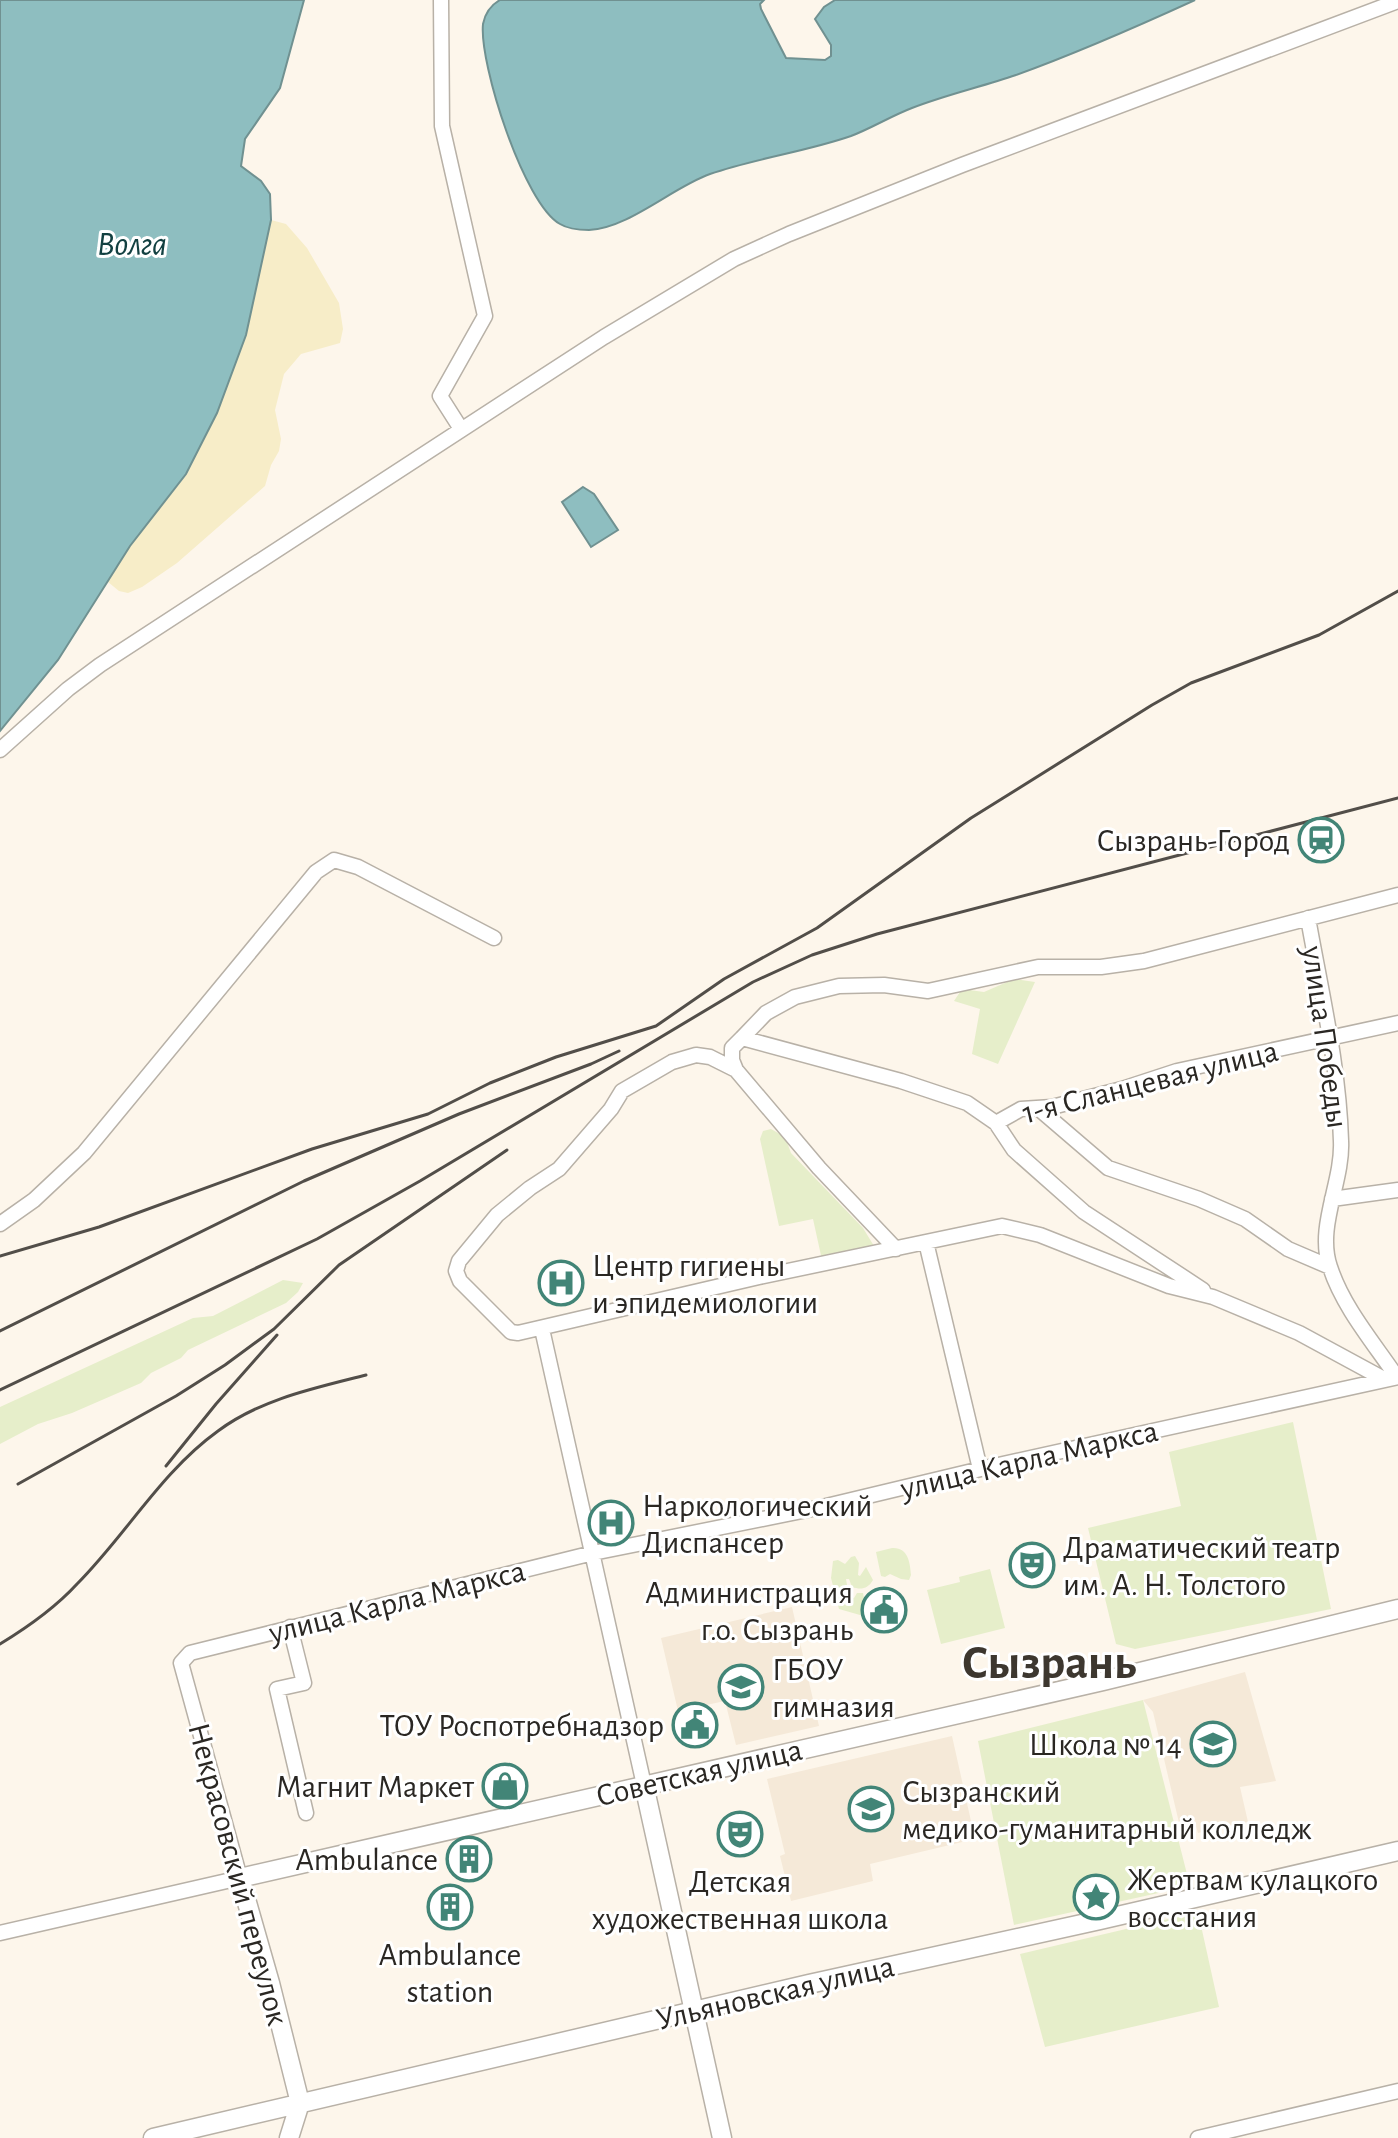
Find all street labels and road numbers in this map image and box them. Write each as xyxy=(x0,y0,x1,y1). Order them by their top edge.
street label: улица Победы xyxy=(1296,943,1354,1130)
street label: 1-я Сланцевая улица xyxy=(1019,1035,1281,1129)
street label: улица Карла Маркса xyxy=(896,1415,1161,1505)
street label: улица Карла Маркса xyxy=(265,1555,529,1650)
street label: Некрасовский переулок xyxy=(182,1720,294,2029)
street label: Советская улица xyxy=(593,1734,805,1812)
street label: Ульяновская улица xyxy=(653,1950,897,2036)

